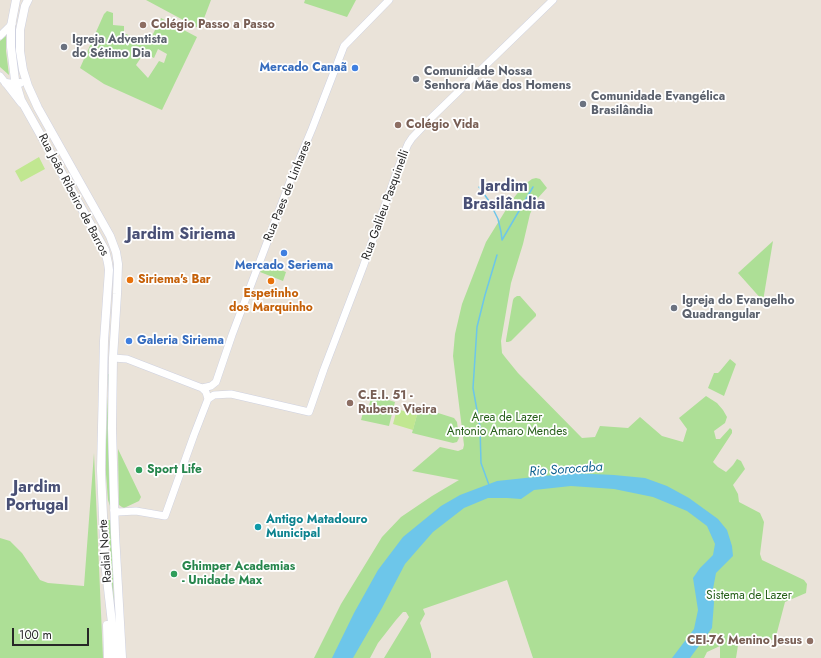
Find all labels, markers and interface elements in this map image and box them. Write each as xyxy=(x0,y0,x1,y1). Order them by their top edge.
place label: Colégio Passo a Passo xyxy=(151,18,275,32)
marker: Colégio Passo a Passo xyxy=(138,20,148,30)
place label: Igreja Adventista do Sétimo Dia xyxy=(72,33,167,61)
marker: Igreja Adventista do Sétimo Dia xyxy=(59,42,69,52)
place label: Mercado Canaã xyxy=(259,61,347,75)
marker: Mercado Canaã xyxy=(350,63,360,73)
place label: Comunidade Nossa Senhora Mãe dos Homens xyxy=(424,65,571,93)
marker: Comunidade Nossa Senhora Mãe dos Homens xyxy=(411,74,421,84)
place label: Comunidade Evangélica Brasilândia xyxy=(591,90,725,118)
marker: Comunidade Evangélica Brasilândia xyxy=(578,99,588,109)
place label: Colégio Vida xyxy=(406,118,479,132)
marker: Colégio Vida xyxy=(393,120,403,130)
street label: Rua João Ribeiro de Barros xyxy=(35,131,111,259)
street label: Rua Paes de Linhares xyxy=(261,138,315,244)
street label: Rua Galileu Pasquinelli xyxy=(359,148,413,262)
district label: Jardim Brasilândia xyxy=(463,177,545,215)
district label: Jardim Siriema xyxy=(126,225,236,245)
marker: Mercado Seriema xyxy=(279,248,289,258)
place label: Mercado Seriema xyxy=(235,259,333,273)
place label: Siriema's Bar xyxy=(138,273,211,287)
marker: Siriema's Bar xyxy=(125,275,135,285)
marker: Espetinho dos Marquinho xyxy=(266,276,276,286)
place label: Espetinho dos Marquinho xyxy=(229,287,313,315)
place label: Igreja do Evangelho Quadrangular xyxy=(682,294,794,322)
marker: Igreja do Evangelho Quadrangular xyxy=(669,303,679,313)
place label: Galeria Siriema xyxy=(137,334,224,348)
marker: Galeria Siriema xyxy=(124,336,134,346)
place label: C.E.I. 51 - Rubens Vieira xyxy=(358,389,437,417)
marker: C.E.I. 51 - Rubens Vieira xyxy=(345,398,355,408)
park label: Area de Lazer Antonio Amaro Mendes xyxy=(447,411,567,439)
water label: Rio Sorocaba xyxy=(529,460,603,480)
place label: Sport Life xyxy=(147,463,202,477)
marker: Sport Life xyxy=(134,465,144,475)
district label: Jardim Portugal xyxy=(6,478,68,516)
place label: Antigo Matadouro Municipal xyxy=(266,513,368,541)
street label: Radial Norte xyxy=(97,519,115,583)
marker: Antigo Matadouro Municipal xyxy=(253,522,263,532)
place label: Ghimper Academias - Unidade Max xyxy=(182,560,295,588)
marker: Ghimper Academias - Unidade Max xyxy=(169,569,179,579)
park label: Sistema de Lazer xyxy=(706,589,792,603)
scale bar xyxy=(14,620,91,646)
text: 100 m xyxy=(19,626,52,644)
place label: CEI-76 Menino Jesus xyxy=(687,634,802,648)
marker: CEI-76 Menino Jesus xyxy=(805,636,815,646)

